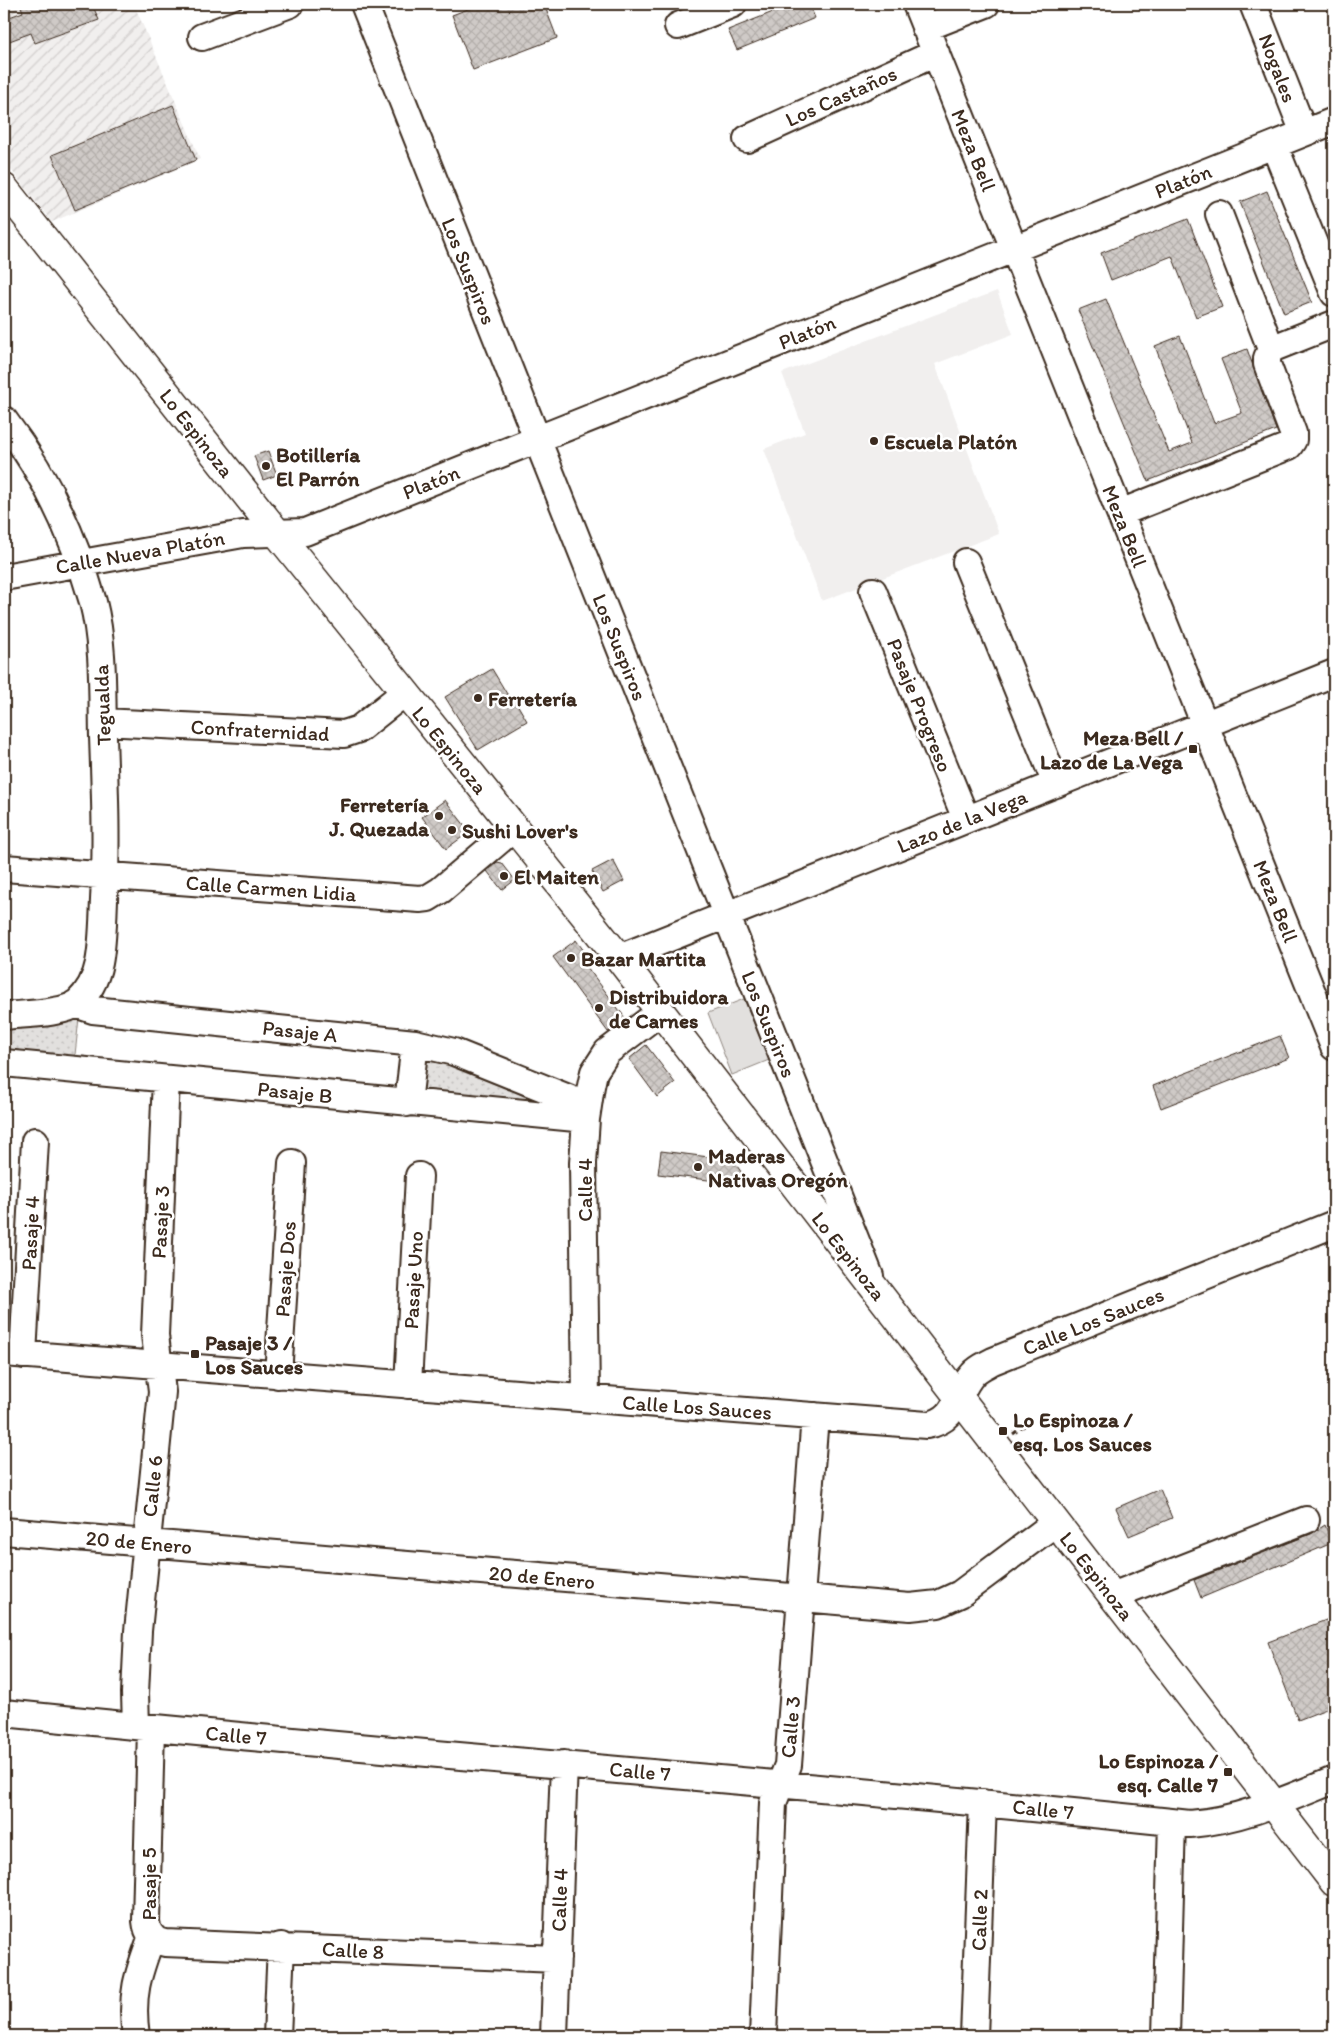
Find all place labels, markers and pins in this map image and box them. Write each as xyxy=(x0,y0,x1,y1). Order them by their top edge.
place label: Escuela Platón xyxy=(884,429,1017,454)
marker: Escuela Platón xyxy=(868,435,880,447)
place label: Botillería El Parrón xyxy=(276,442,361,491)
marker: Botillería El Parrón xyxy=(260,460,272,472)
place label: Ferretería xyxy=(488,686,578,711)
marker: Ferretería xyxy=(472,692,484,704)
place label: Meza Bell / Lazo de La Vega xyxy=(1040,725,1184,775)
marker: Meza Bell / Lazo de La Vega xyxy=(1187,743,1199,755)
place label: Ferretería J. Quezada xyxy=(328,792,430,841)
marker: Ferretería J. Quezada xyxy=(433,810,445,822)
place label: Sushi Lover's xyxy=(462,818,578,843)
marker: Sushi Lover's xyxy=(446,824,458,836)
place label: El Maiten xyxy=(514,864,599,889)
marker: El Maiten xyxy=(498,870,510,882)
place label: Bazar Martita xyxy=(581,946,707,971)
marker: Bazar Martita xyxy=(565,952,577,964)
place label: Distribuidora de Carnes xyxy=(609,984,729,1033)
marker: Distribuidora de Carnes xyxy=(593,1002,605,1014)
place label: Maderas Nativas Oregón xyxy=(708,1143,848,1193)
marker: Maderas Nativas Oregón xyxy=(692,1161,704,1173)
place label: Pasaje 3 / Los Sauces xyxy=(205,1330,303,1379)
marker: Pasaje 3 / Los Sauces xyxy=(189,1348,201,1360)
place label: Lo Espinoza / esq. Los Sauces xyxy=(1013,1407,1152,1457)
marker: Lo Espinoza / esq. Los Sauces xyxy=(997,1425,1009,1437)
place label: Lo Espinoza / esq. Calle 7 xyxy=(1098,1748,1219,1798)
marker: Lo Espinoza / esq. Calle 7 xyxy=(1222,1766,1234,1778)

